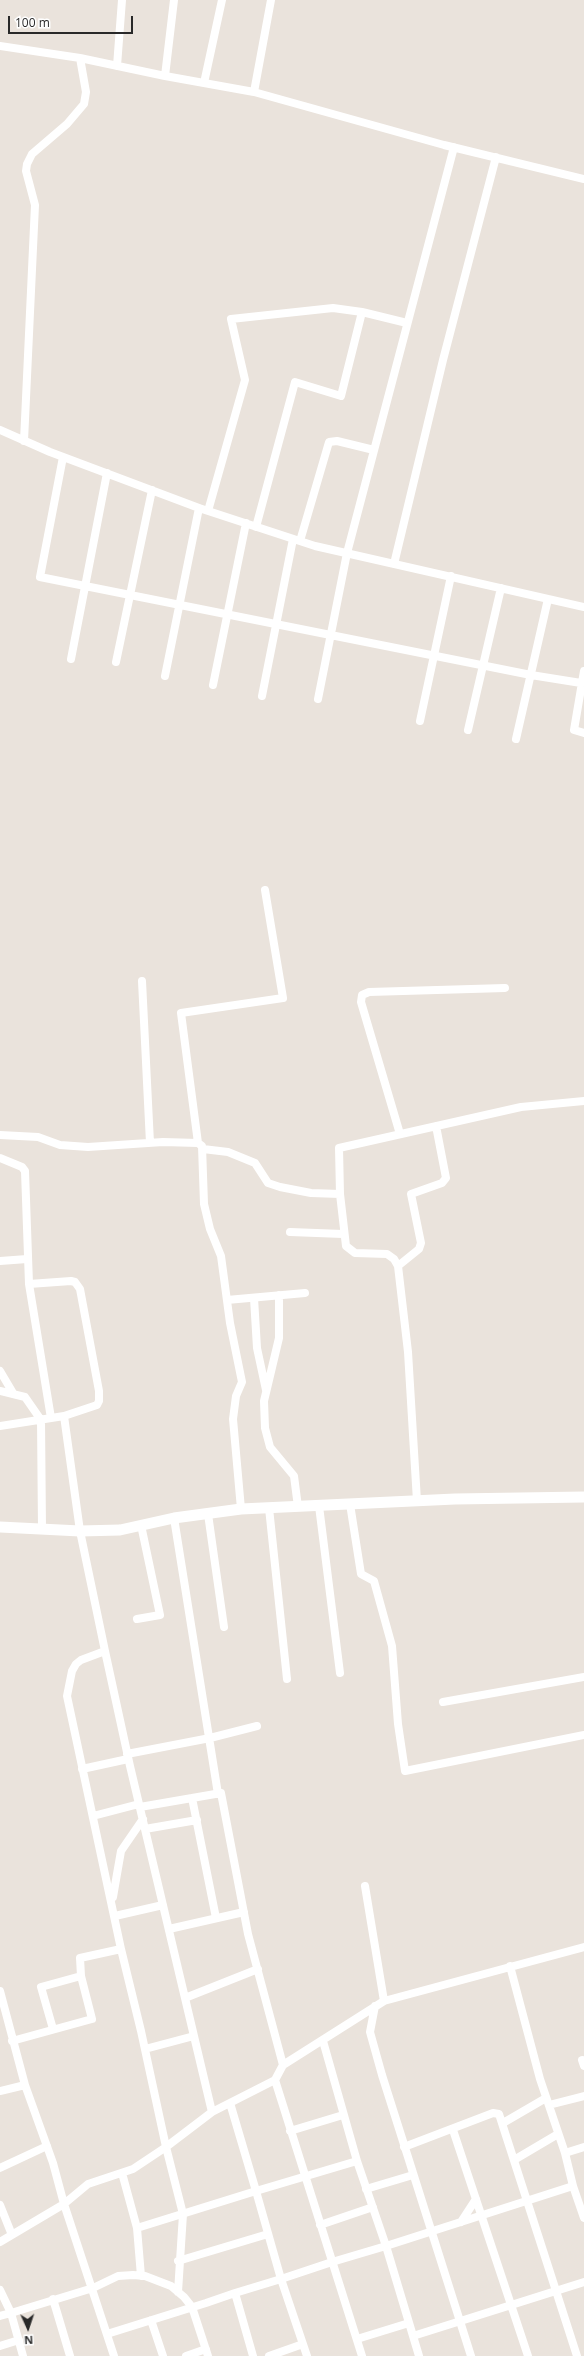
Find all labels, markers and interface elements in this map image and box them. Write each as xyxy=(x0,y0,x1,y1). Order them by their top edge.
scale bar xyxy=(10,8,135,34)
text: 100 m xyxy=(15,14,50,31)
north arrow xyxy=(8,2308,48,2348)
text: N xyxy=(24,2333,34,2348)

